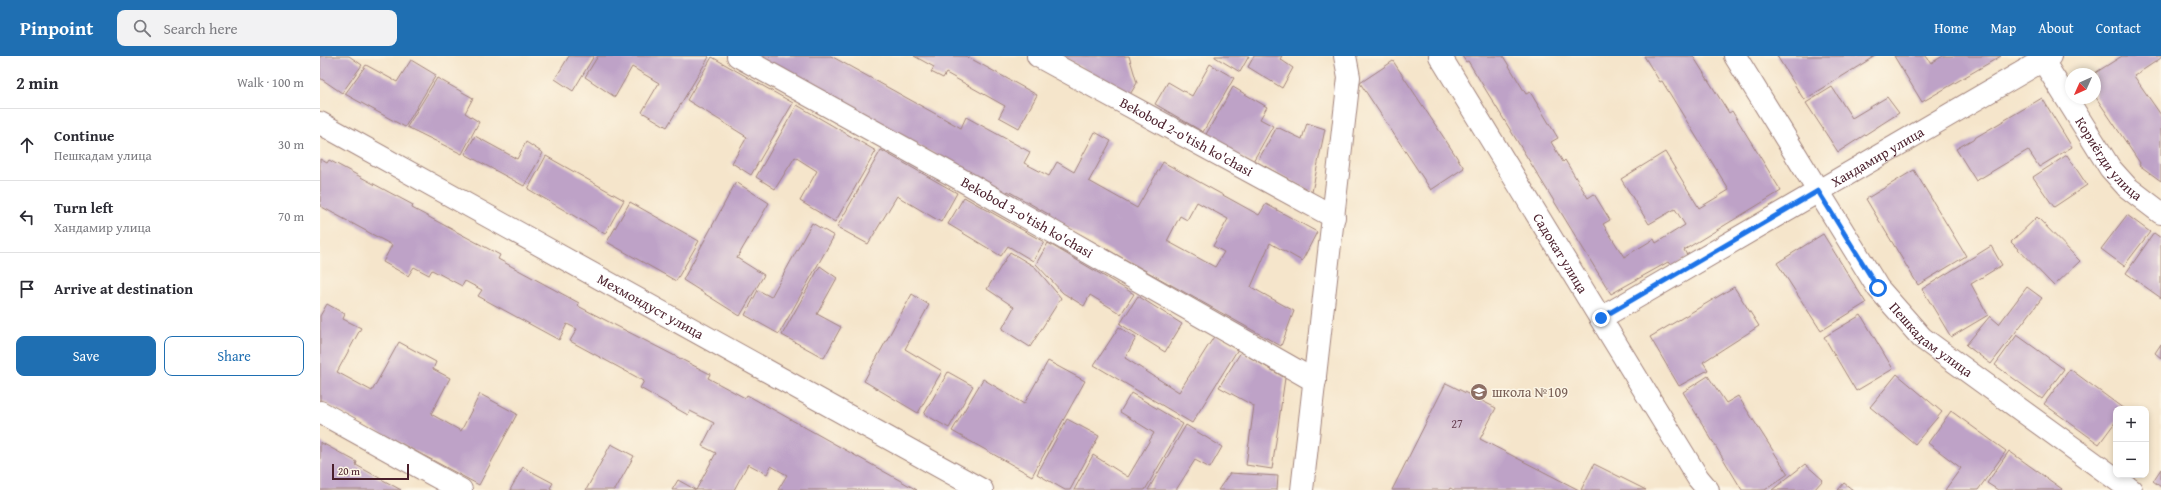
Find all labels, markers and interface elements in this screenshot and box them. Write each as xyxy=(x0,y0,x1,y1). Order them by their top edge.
search box xyxy=(117,10,397,46)
text: Pinpoint xyxy=(20,14,93,42)
icon: search xyxy=(131,17,153,39)
text: Search here xyxy=(163,18,237,39)
text: Home xyxy=(1934,18,1969,38)
text: Map xyxy=(1991,18,2016,38)
text: About xyxy=(2038,18,2074,38)
text: Contact xyxy=(2096,18,2141,38)
north arrow xyxy=(2065,68,2101,104)
text: 2 min xyxy=(16,70,58,95)
text: Walk · 100 m xyxy=(237,73,304,92)
street label: Bekobod 2-o'tish ko'chasi xyxy=(1116,92,1257,181)
street label: Кориёгди улица xyxy=(2070,113,2147,205)
street label: Хандамир улица xyxy=(1827,122,1928,192)
text: Continue xyxy=(54,125,115,146)
icon: ahead xyxy=(16,134,38,156)
text: 30 m xyxy=(278,135,304,154)
text: Пешкадам улица xyxy=(54,146,152,165)
street label: Bekobod 3-o'tish ko'chasi xyxy=(957,172,1097,263)
text: Turn left xyxy=(54,197,113,218)
icon: left xyxy=(16,206,38,228)
text: 70 m xyxy=(278,207,304,226)
street label: Садокат улица xyxy=(1528,209,1593,297)
text: Хандамир улица xyxy=(54,218,151,237)
street label: Мехмондуст улица xyxy=(594,269,708,344)
icon: arrive xyxy=(16,278,38,300)
text: Arrive at destination xyxy=(54,278,193,299)
route start xyxy=(1869,279,1887,297)
street label: Пешкадам улица xyxy=(1885,298,1977,382)
route end xyxy=(1592,309,1610,327)
button: Save xyxy=(16,336,156,376)
button: Share xyxy=(164,336,304,376)
school or university icon: школа №109 xyxy=(1469,382,1489,402)
place label: школа №109 xyxy=(1492,382,1568,402)
map controls xyxy=(2113,406,2149,478)
button: + xyxy=(2113,406,2149,442)
house number: 27 xyxy=(1451,415,1463,432)
button: − xyxy=(2113,442,2149,478)
scale bar xyxy=(332,462,409,481)
text: 20 m xyxy=(338,463,360,479)

